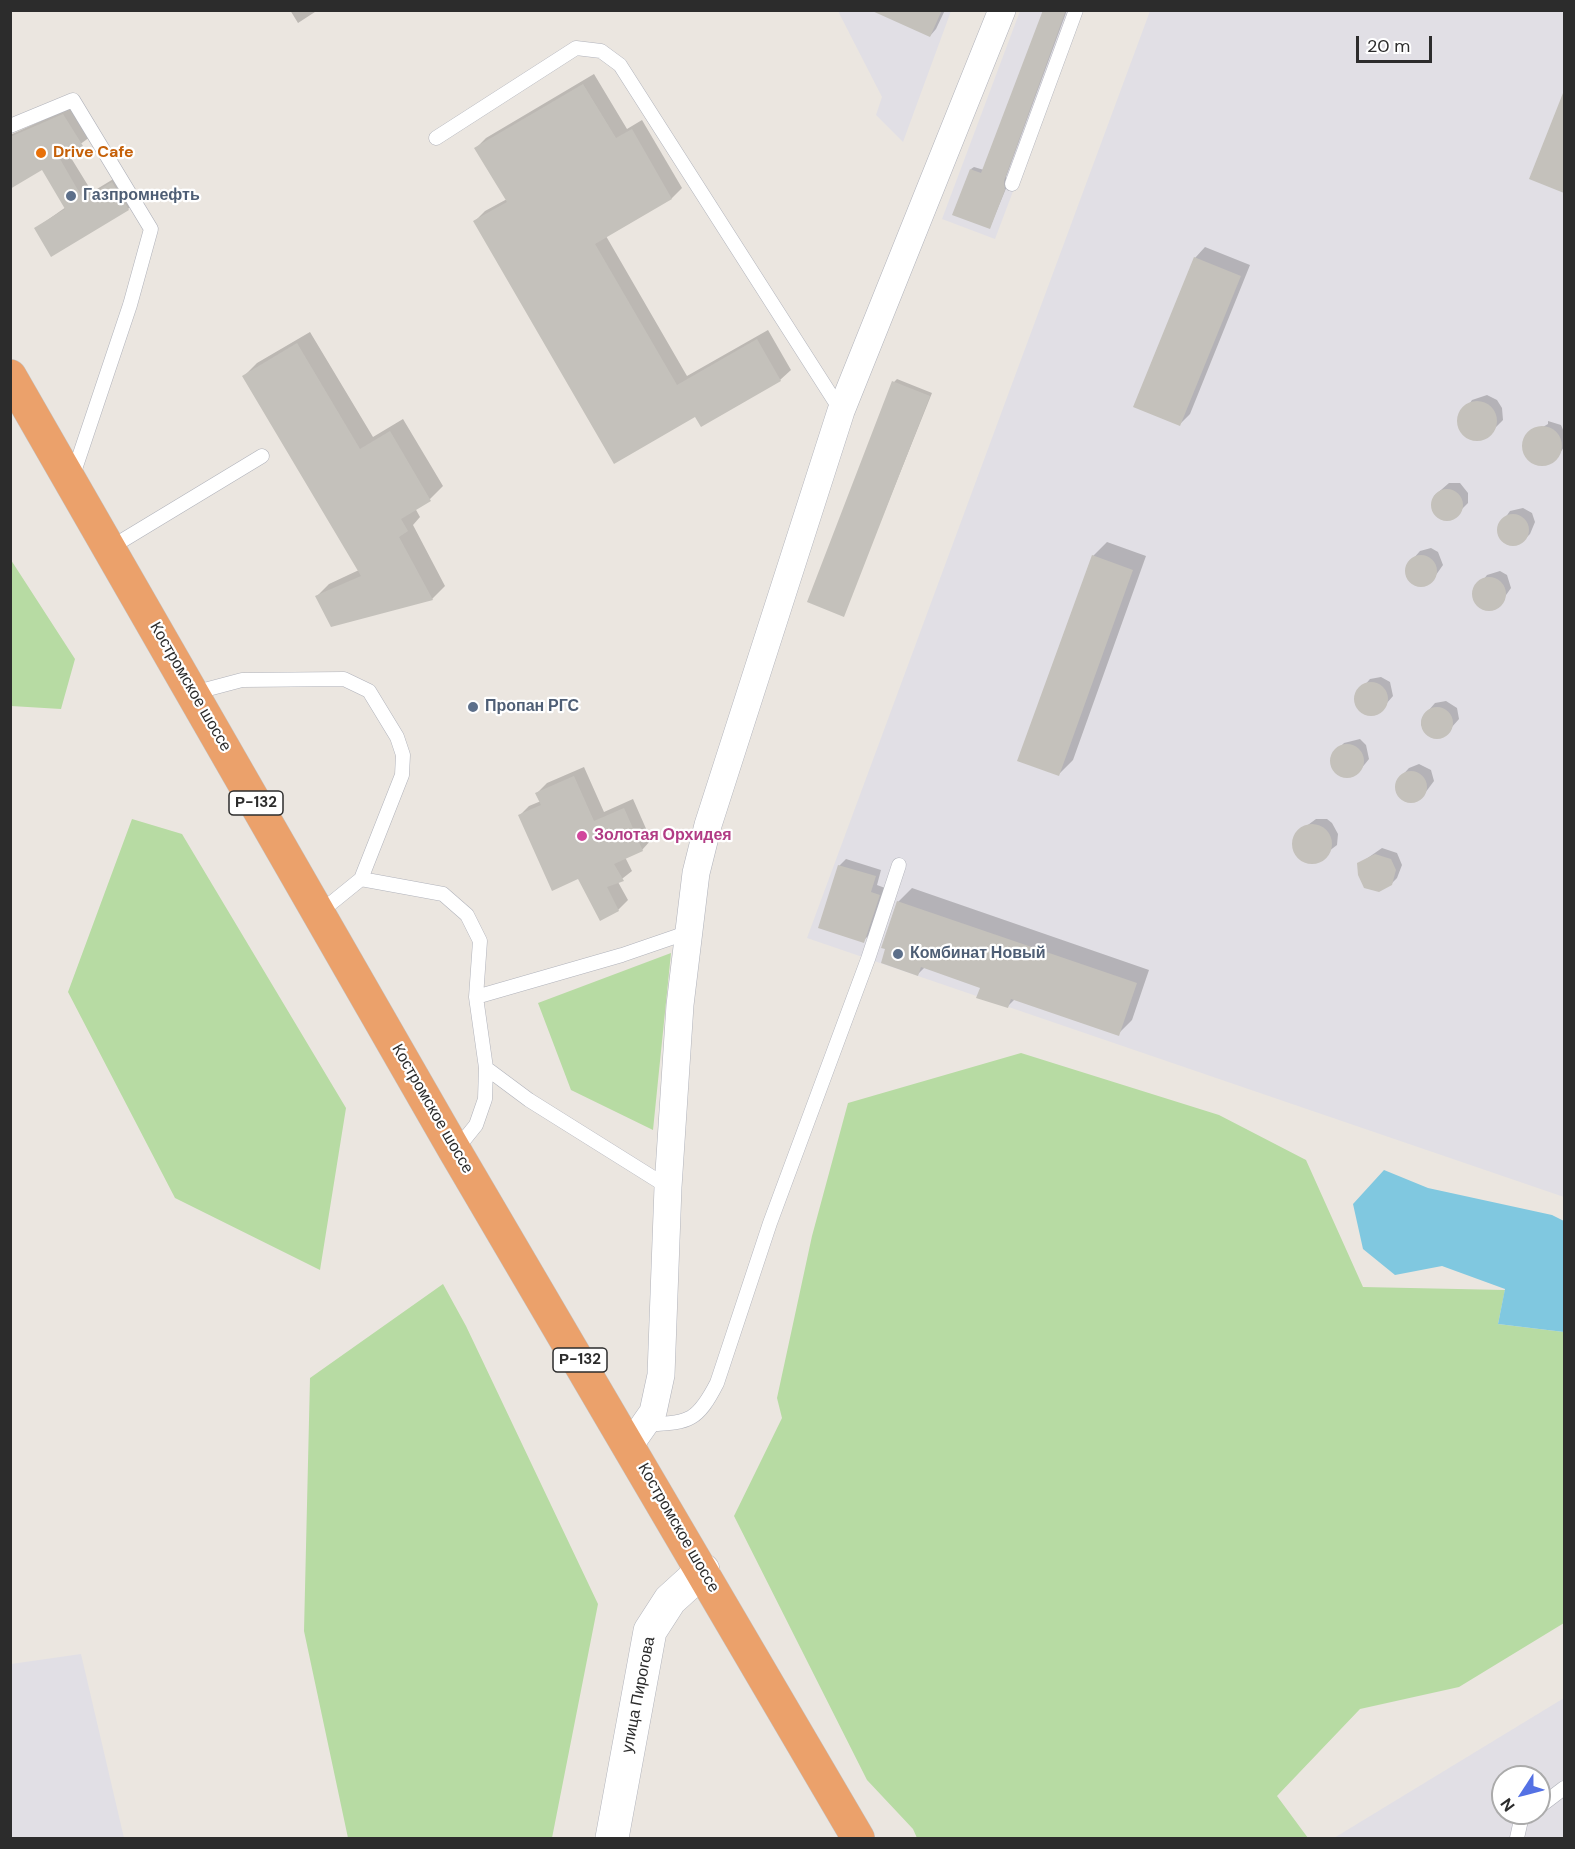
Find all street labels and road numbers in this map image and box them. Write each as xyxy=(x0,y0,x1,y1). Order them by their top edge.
street label: Костромское шоссе xyxy=(145,619,235,755)
road number: Р-132 xyxy=(229,791,283,815)
street label: Костромское шоссе xyxy=(387,1041,477,1177)
road number: Р-132 xyxy=(553,1348,607,1372)
street label: Костромское шоссе xyxy=(633,1460,723,1596)
street label: улица Пирогова xyxy=(618,1635,660,1755)

